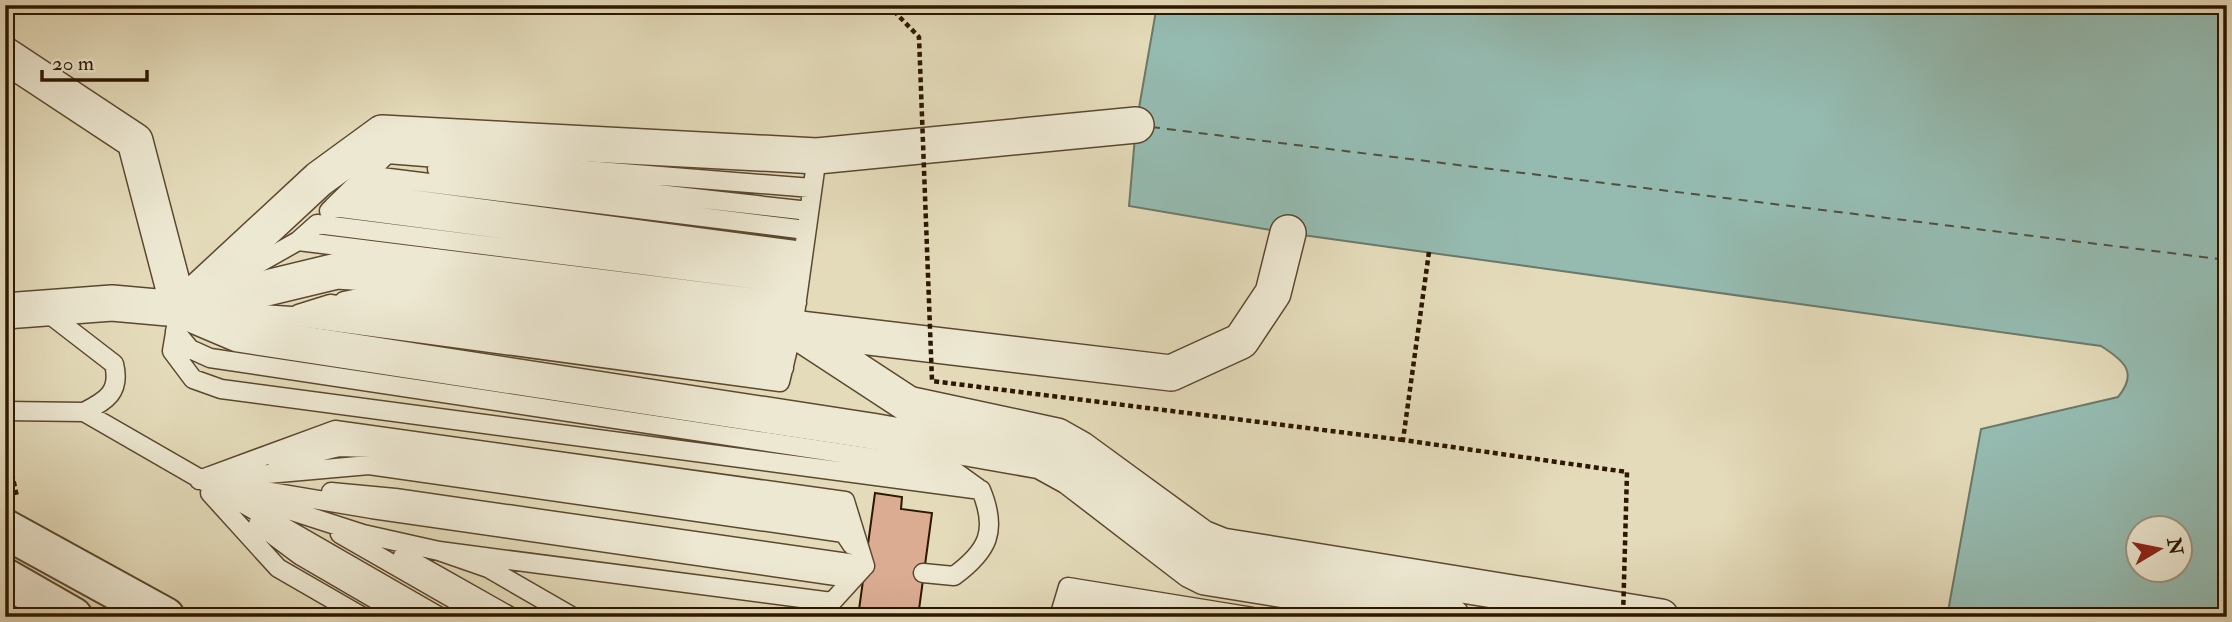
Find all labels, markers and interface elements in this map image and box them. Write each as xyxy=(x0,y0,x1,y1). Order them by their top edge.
scale bar xyxy=(42,38,147,82)
text: 20 m xyxy=(52,50,94,77)
north arrow xyxy=(2124,514,2194,584)
text: N xyxy=(2161,535,2188,558)

